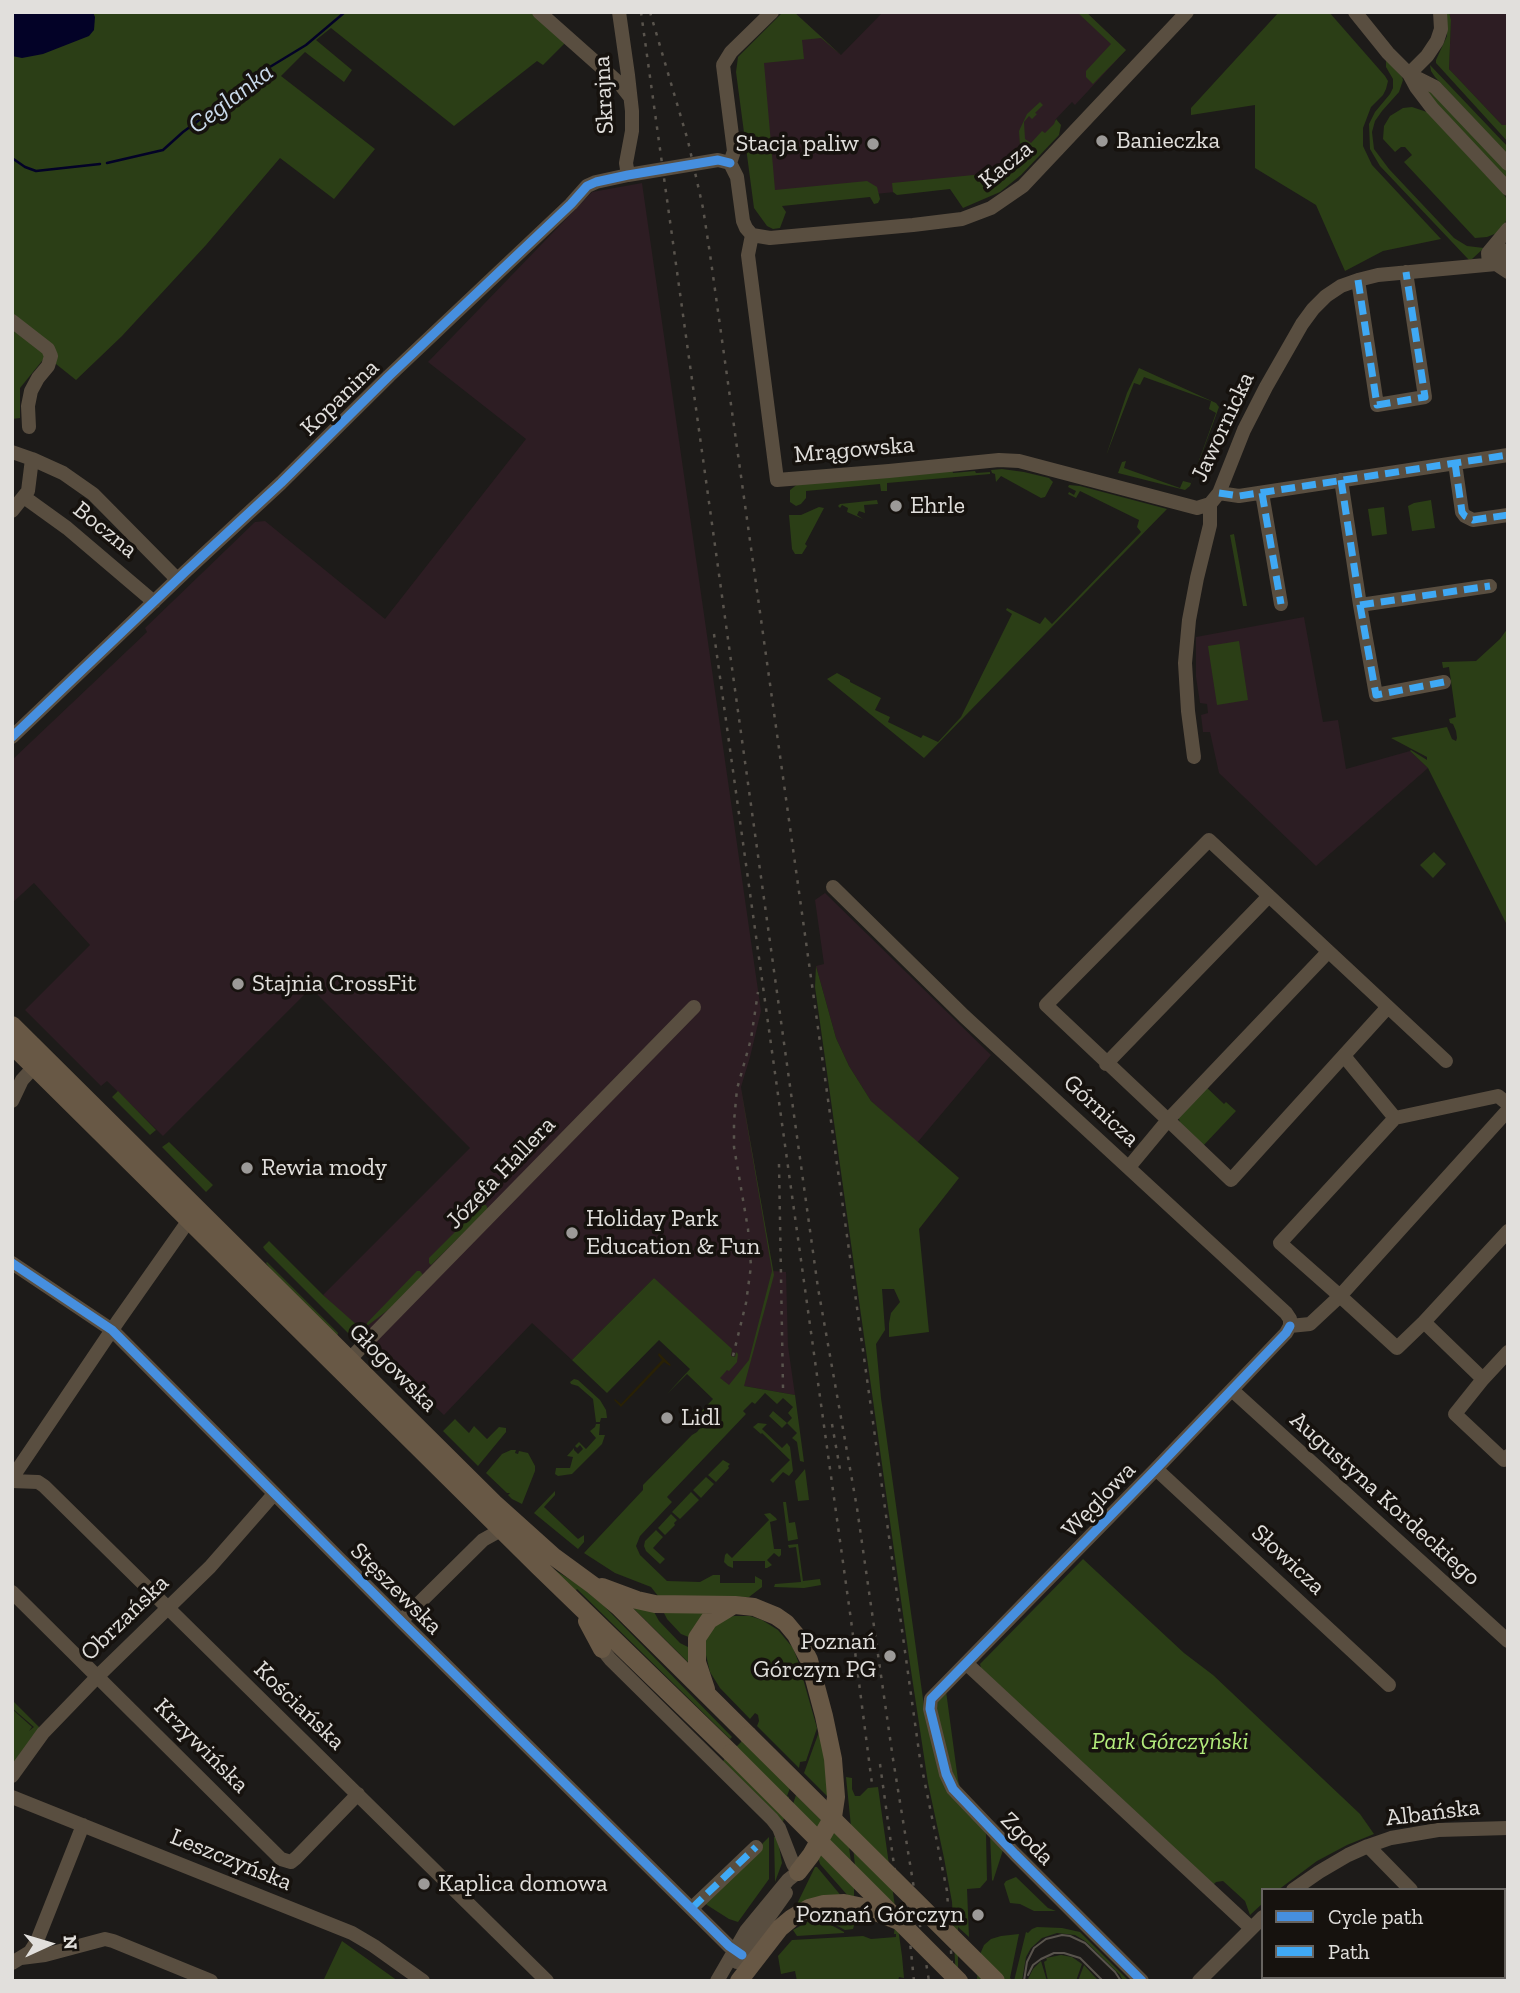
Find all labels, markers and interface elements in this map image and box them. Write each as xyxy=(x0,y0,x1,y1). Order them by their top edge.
street label: Skrajna xyxy=(588,55,620,135)
water label: Ceglanka xyxy=(182,57,280,141)
place label: Banieczka xyxy=(1116,127,1220,155)
place label: Stacja paliw xyxy=(736,130,859,158)
marker: Banieczka xyxy=(1094,133,1110,149)
street label: Kacza xyxy=(973,135,1039,195)
marker: Stacja paliw xyxy=(865,136,881,152)
street label: Kopanina xyxy=(295,354,385,442)
street label: Jawornicka xyxy=(1185,368,1261,486)
street label: Mrągowska xyxy=(793,430,915,470)
place label: Ehrle xyxy=(910,492,965,520)
street label: Boczna xyxy=(67,495,143,565)
marker: Ehrle xyxy=(888,498,904,514)
place label: Stajnia CrossFit xyxy=(252,970,416,998)
marker: Stajnia CrossFit xyxy=(230,976,246,992)
street label: Górnicza xyxy=(1057,1069,1145,1153)
street label: Józefa Hallera xyxy=(440,1111,562,1235)
place label: Rewia mody xyxy=(261,1154,387,1182)
marker: Rewia mody xyxy=(239,1160,255,1176)
place label: Holiday Park Education & Fun xyxy=(586,1205,760,1261)
marker: Holiday Park Education & Fun xyxy=(564,1225,580,1241)
street label: Głogowska xyxy=(343,1318,443,1418)
place label: Lidl xyxy=(681,1404,720,1432)
street label: Augustyna Kordeckiego xyxy=(1284,1406,1486,1592)
marker: Lidl xyxy=(659,1410,675,1426)
street label: Węglowa xyxy=(1056,1456,1142,1544)
street label: Słowicza xyxy=(1245,1519,1331,1601)
street label: Stęszewska xyxy=(344,1537,448,1641)
street label: Obrzańska xyxy=(75,1569,175,1667)
place label: Poznań Górczyn PG xyxy=(753,1628,876,1684)
marker: Poznań Górczyn PG xyxy=(882,1648,898,1664)
street label: Kościańska xyxy=(247,1656,351,1756)
street label: Krzywińska xyxy=(148,1693,254,1799)
park label: Park Górczyński xyxy=(1091,1728,1249,1756)
street label: Albańska xyxy=(1384,1793,1482,1833)
street label: Zgoda xyxy=(994,1806,1060,1872)
street label: Leszczyńska xyxy=(166,1823,296,1897)
place label: Kaplica domowa xyxy=(438,1870,608,1898)
marker: Kaplica domowa xyxy=(416,1876,432,1892)
legend xyxy=(1261,1888,1506,1979)
place label: Poznań Górczyn xyxy=(796,1901,964,1929)
text: Cycle path xyxy=(1328,1904,1423,1929)
marker: Poznań Górczyn xyxy=(970,1907,986,1923)
north arrow xyxy=(14,1909,84,1979)
text: N xyxy=(58,1934,82,1951)
text: Path xyxy=(1328,1939,1370,1964)

